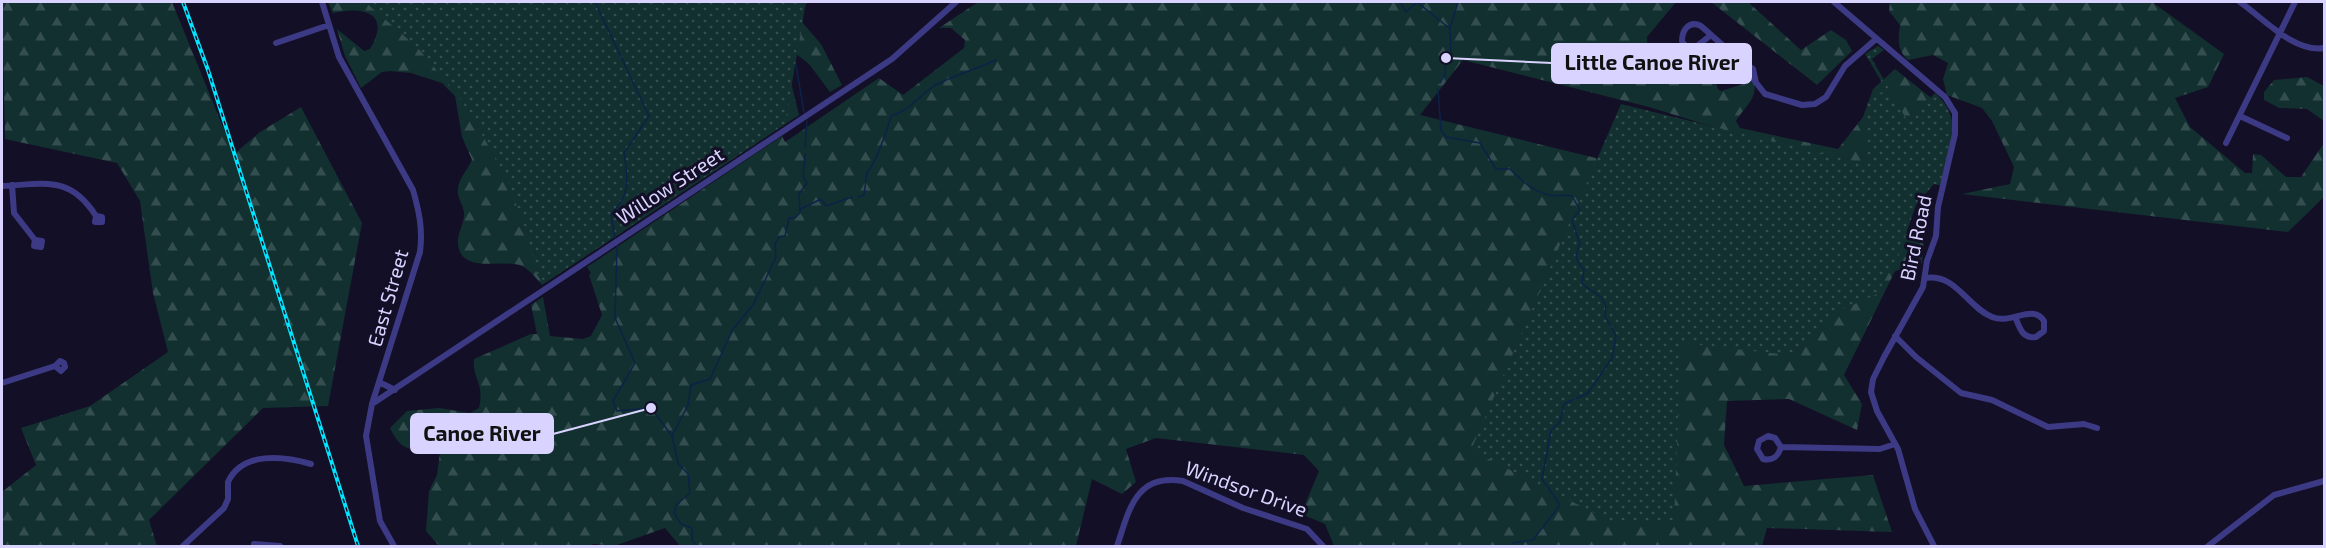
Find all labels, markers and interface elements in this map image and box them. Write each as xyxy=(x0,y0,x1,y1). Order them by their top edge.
callout: Little Canoe River xyxy=(1552,44,1751,83)
text: Little Canoe River xyxy=(1564,49,1740,74)
street label: Willow Street xyxy=(611,141,728,229)
street label: Bird Road xyxy=(1894,193,1936,283)
street label: East Street xyxy=(362,246,412,349)
callout: Canoe River xyxy=(411,414,553,453)
text: Canoe River xyxy=(423,420,541,445)
street label: Windsor Drive xyxy=(1182,455,1311,521)

